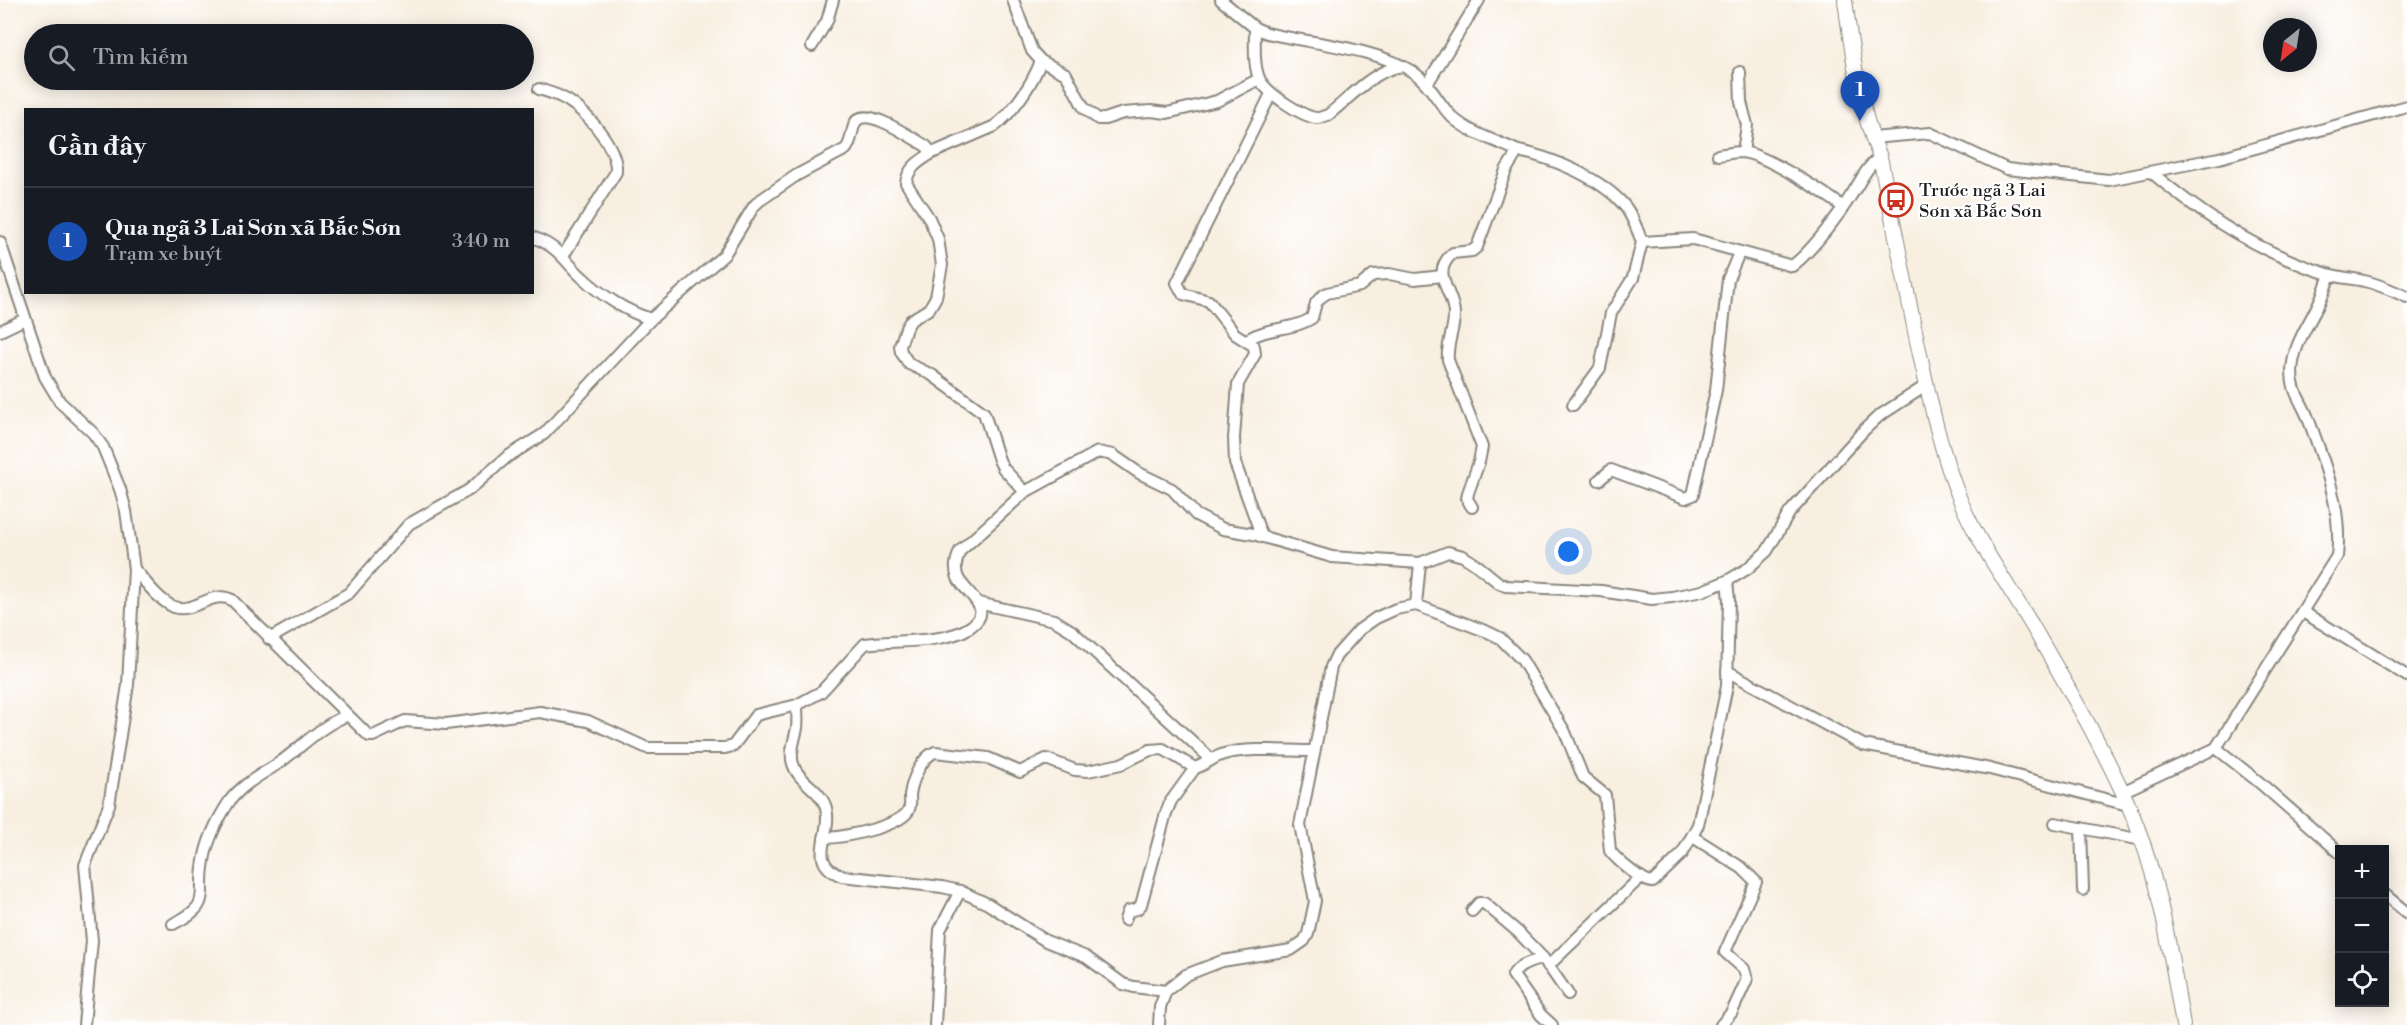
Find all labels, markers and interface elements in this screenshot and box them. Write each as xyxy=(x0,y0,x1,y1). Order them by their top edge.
north arrow xyxy=(2263,18,2317,72)
search box xyxy=(24,24,534,90)
icon: search xyxy=(45,41,78,74)
text: Tìm kiếm xyxy=(93,44,189,71)
pin: 1 xyxy=(1840,72,1880,121)
text: Gần đây xyxy=(48,131,146,163)
place label: Trước ngã 3 Lai Sơn xã Bắc Sơn xyxy=(1919,179,2046,223)
bus stop icon: Trước ngã 3 Lai Sơn xã Bắc Sơn xyxy=(1878,182,1914,218)
text: Qua ngã 3 Lai Sơn xã Bắc Sơn xyxy=(105,215,401,242)
text: 1 xyxy=(63,229,72,254)
text: 340 m xyxy=(452,229,510,254)
text: Trạm xe buýt xyxy=(105,242,222,267)
your location xyxy=(1554,537,1583,566)
map controls xyxy=(2335,845,2389,1007)
button: + xyxy=(2335,845,2389,899)
button: − xyxy=(2335,899,2389,953)
button: locate xyxy=(2335,953,2389,1007)

